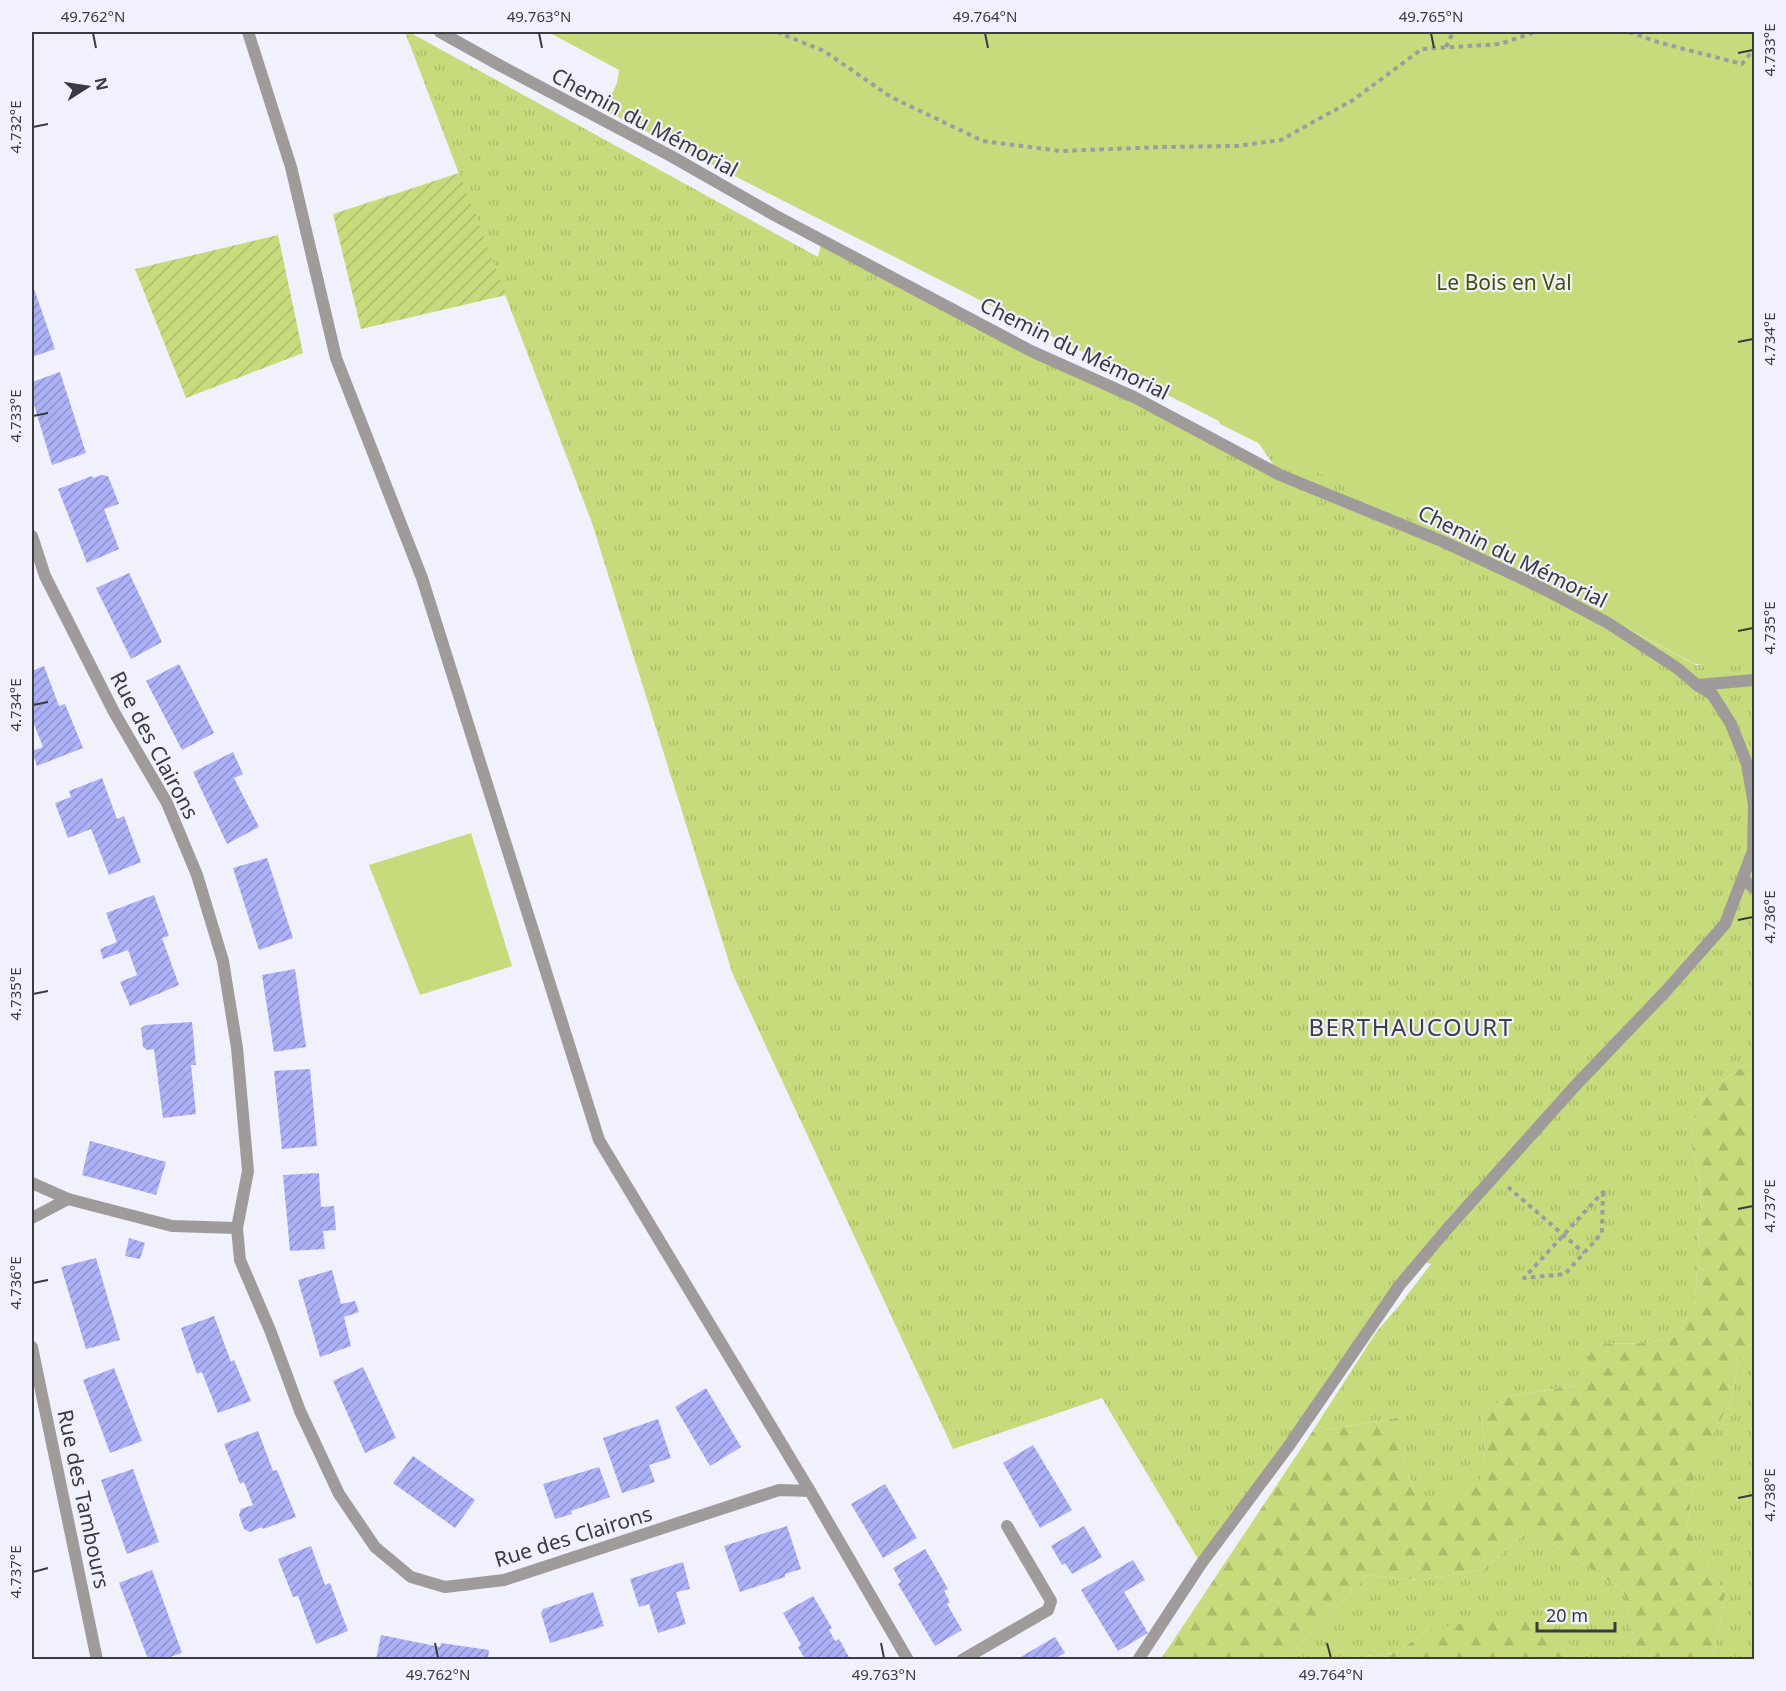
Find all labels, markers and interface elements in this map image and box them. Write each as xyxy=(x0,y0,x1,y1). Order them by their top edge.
text: 49.762°N xyxy=(61,6,125,26)
text: 49.763°N xyxy=(507,6,571,26)
text: 49.764°N xyxy=(953,6,1017,26)
text: 49.765°N xyxy=(1399,6,1463,26)
text: 4.733°E xyxy=(1759,23,1779,77)
north arrow xyxy=(57,57,117,117)
street label: Chemin du Mémorial xyxy=(547,61,743,183)
text: N xyxy=(90,75,114,93)
text: 4.732°E xyxy=(5,100,25,154)
park label: Le Bois en Val xyxy=(1436,268,1572,296)
street label: Chemin du Mémorial xyxy=(976,290,1174,406)
text: 4.734°E xyxy=(1759,312,1779,366)
text: 4.733°E xyxy=(5,389,25,443)
street label: Chemin du Mémorial xyxy=(1414,498,1612,614)
text: 4.735°E xyxy=(1759,601,1779,655)
street label: Rue des Clairons xyxy=(104,666,206,824)
text: 4.734°E xyxy=(5,678,25,732)
text: 4.736°E xyxy=(1759,890,1779,944)
text: 4.735°E xyxy=(5,967,25,1021)
district label: BERTHAUCOURT xyxy=(1308,1010,1514,1043)
text: 4.737°E xyxy=(1759,1179,1779,1233)
text: 4.736°E xyxy=(5,1256,25,1310)
street label: Rue des Tambours xyxy=(51,1407,117,1591)
text: 4.738°E xyxy=(1759,1468,1779,1522)
street label: Rue des Clairons xyxy=(491,1499,655,1573)
text: 4.737°E xyxy=(5,1545,25,1599)
scale bar xyxy=(1537,1595,1615,1633)
text: 20 m xyxy=(1546,1603,1588,1627)
text: 49.762°N xyxy=(406,1664,470,1684)
text: 49.763°N xyxy=(852,1664,916,1684)
text: 49.764°N xyxy=(1299,1664,1363,1684)

